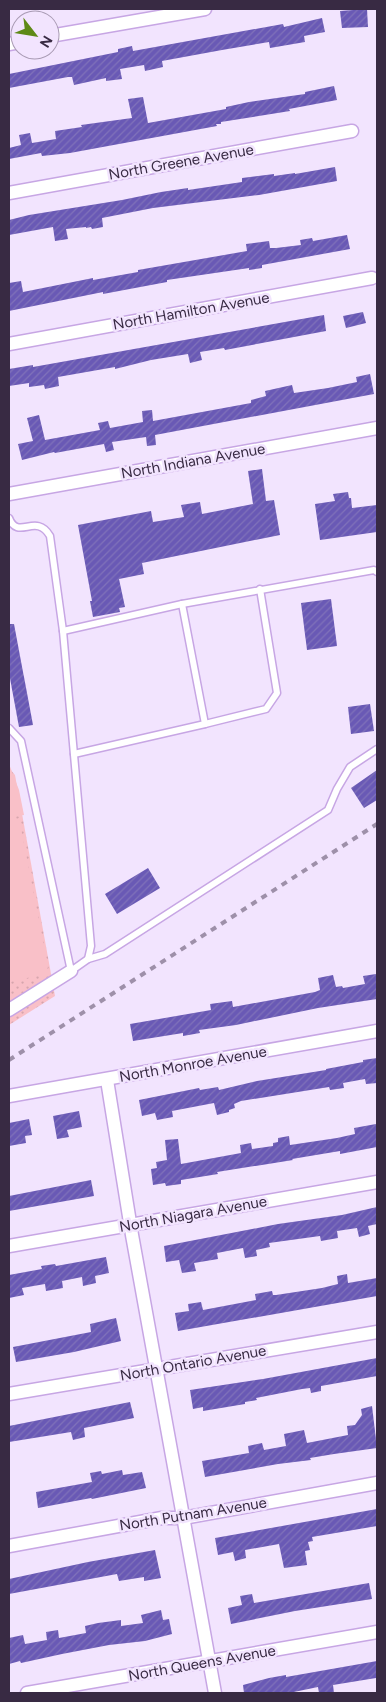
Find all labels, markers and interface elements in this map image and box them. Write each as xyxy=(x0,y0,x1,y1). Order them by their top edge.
north arrow xyxy=(10,10,60,60)
text: N xyxy=(36,32,56,50)
street label: North Greene Avenue xyxy=(107,140,255,184)
street label: North Hamilton Avenue xyxy=(111,288,271,334)
street label: North Indiana Avenue xyxy=(120,439,266,483)
street label: North Monroe Avenue xyxy=(118,1042,268,1086)
street label: North Niagara Avenue xyxy=(118,1192,268,1236)
street label: North Ontario Avenue xyxy=(119,1341,267,1385)
street label: North Putnam Avenue xyxy=(118,1493,268,1535)
street label: North Queens Avenue xyxy=(127,1641,277,1685)

